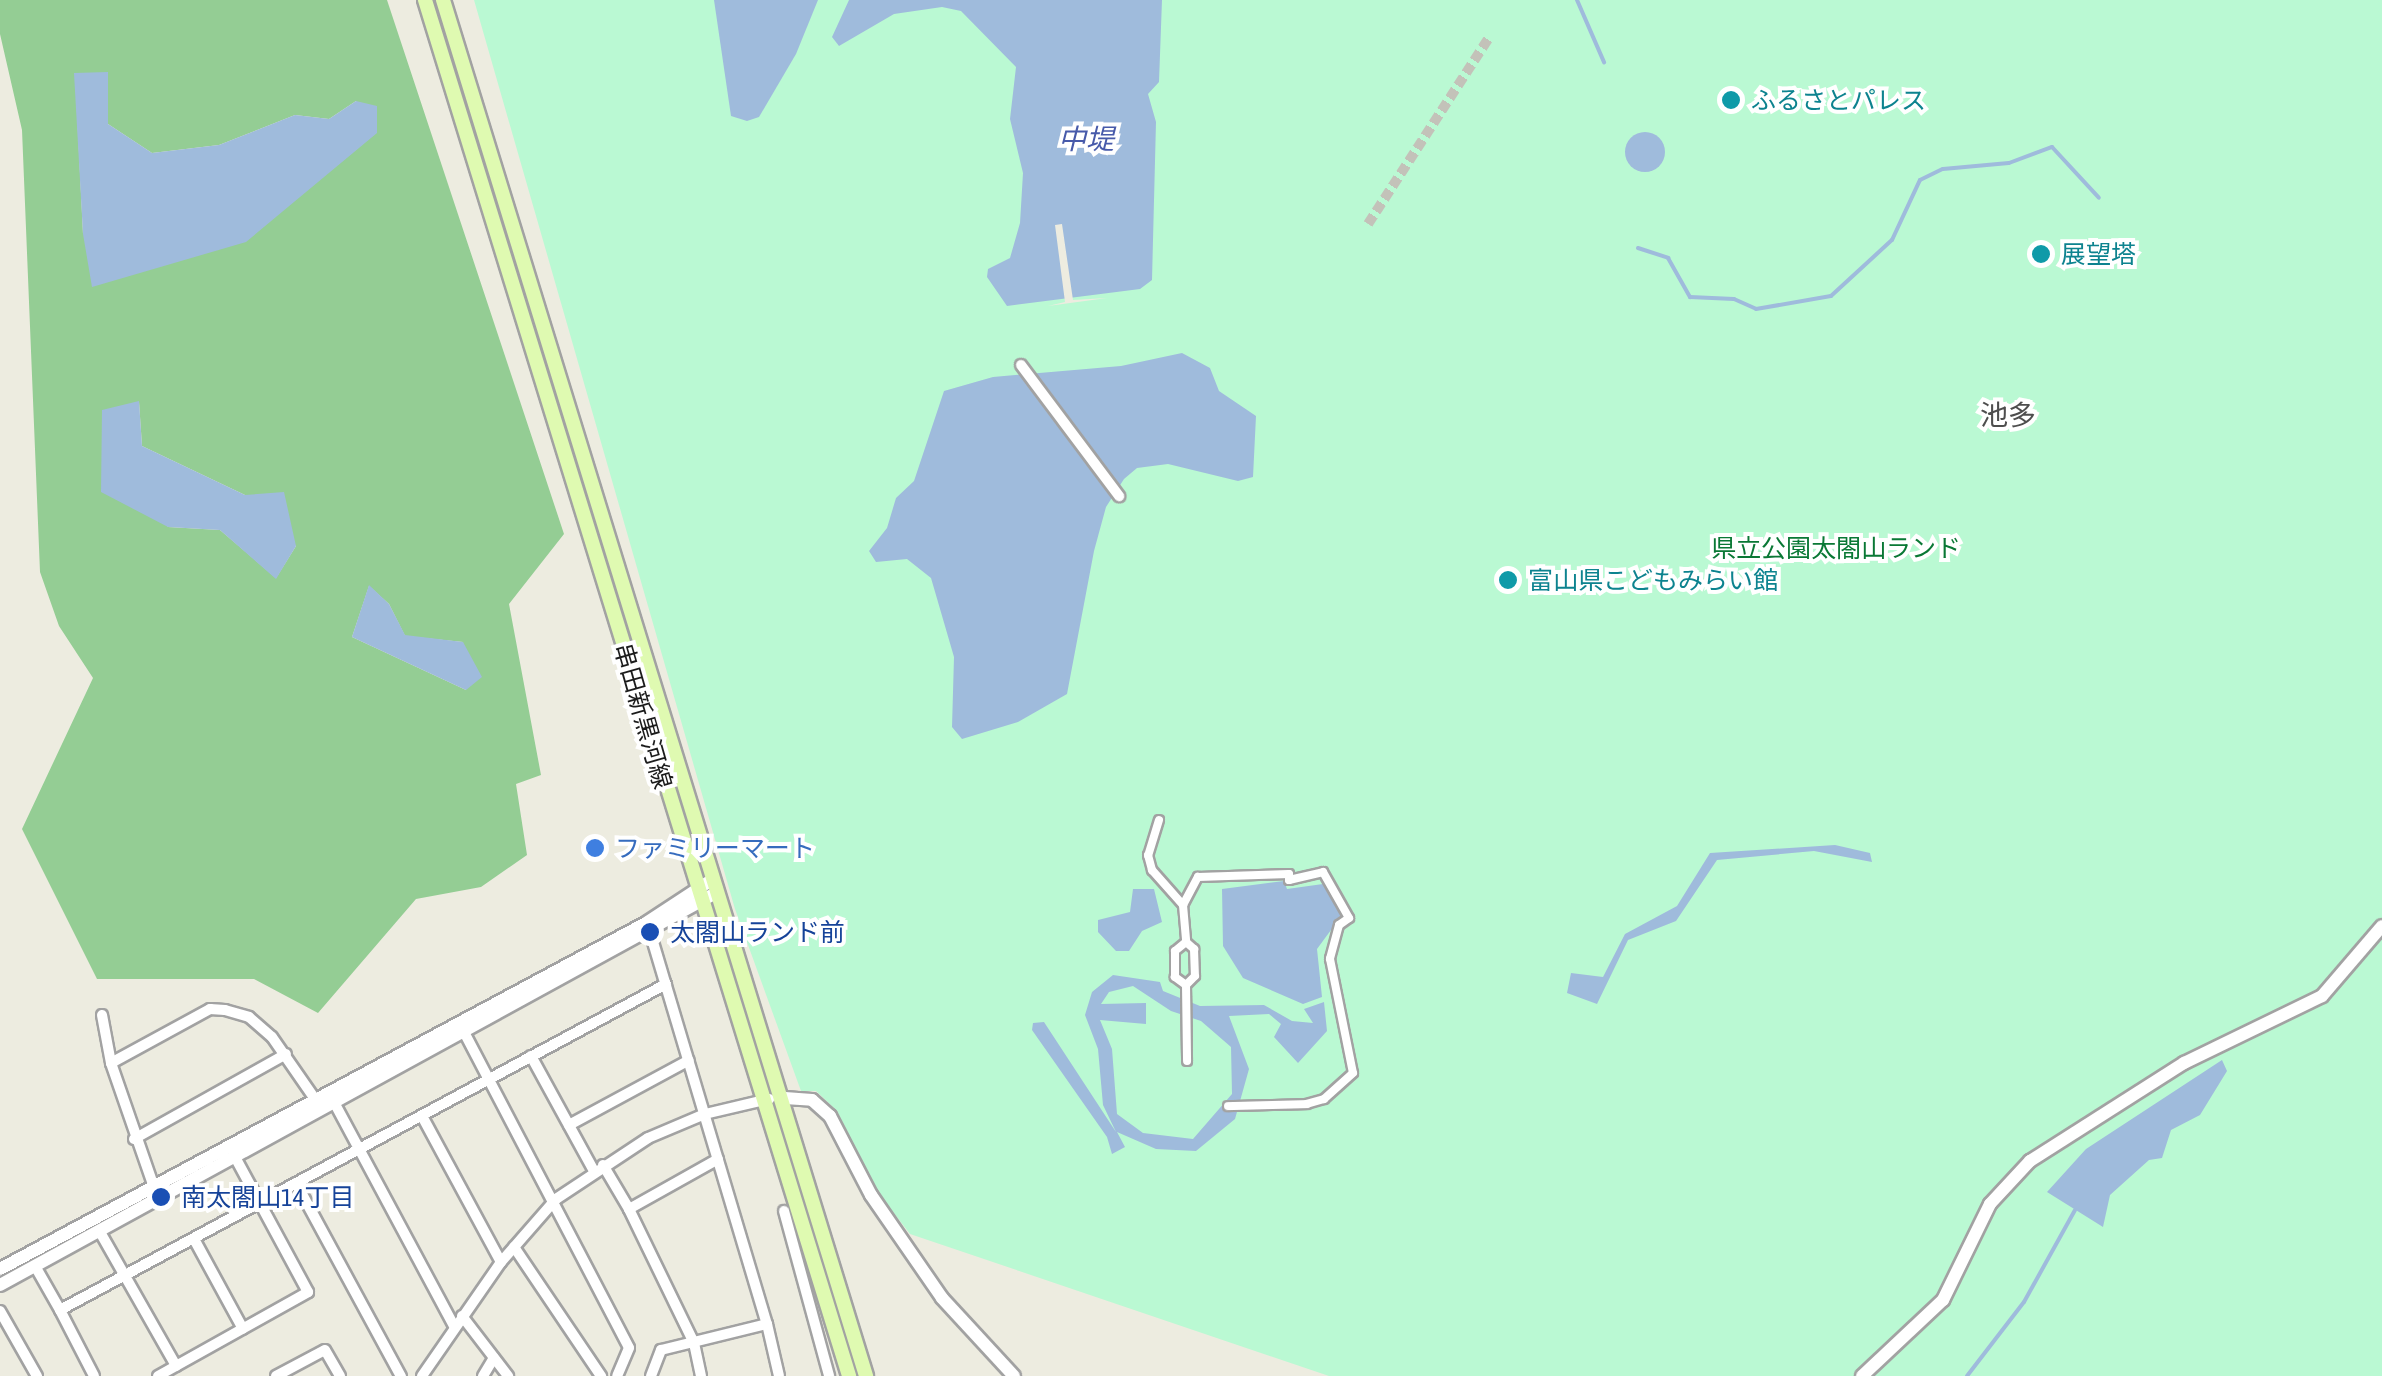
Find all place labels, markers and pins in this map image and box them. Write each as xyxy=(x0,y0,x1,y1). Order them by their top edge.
place label: ふるさとパレス xyxy=(1751,85,1926,115)
marker: ふるさとパレス xyxy=(1720,89,1742,111)
place label: 展望塔 xyxy=(2061,239,2136,269)
marker: 展望塔 xyxy=(2030,243,2052,265)
place label: 富山県こどもみらい館 xyxy=(1528,565,1778,595)
marker: 富山県こどもみらい館 xyxy=(1497,569,1519,591)
place label: ファミリーマート xyxy=(615,833,815,863)
marker: ファミリーマート xyxy=(584,837,606,859)
place label: 太閤山ランド前 xyxy=(670,917,845,947)
marker: 太閤山ランド前 xyxy=(639,921,661,943)
place label: 南太閤山14丁目 xyxy=(181,1182,354,1212)
marker: 南太閤山14丁目 xyxy=(150,1186,172,1208)

